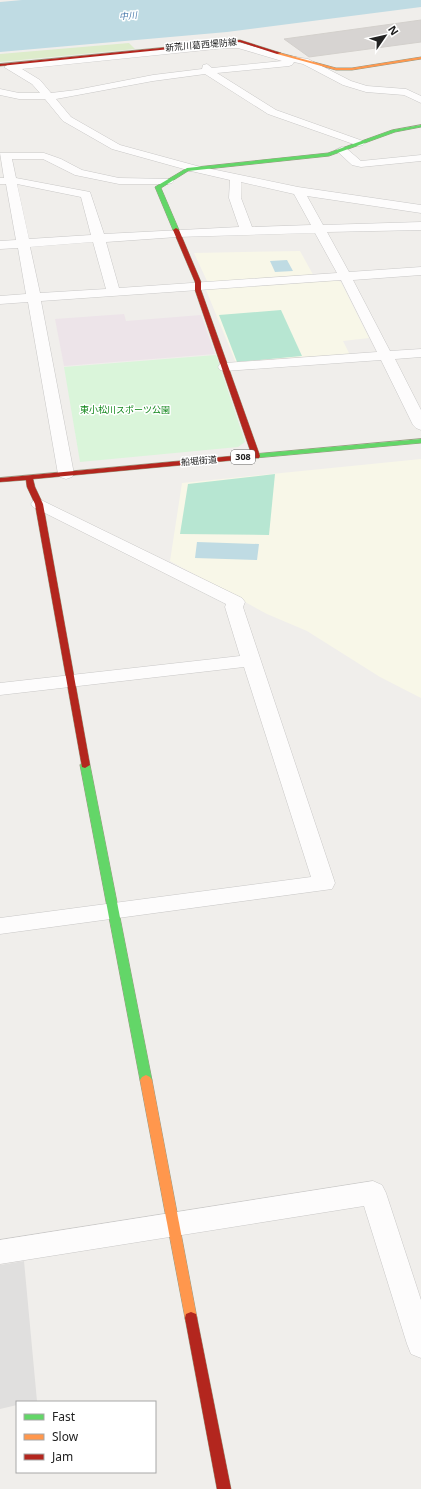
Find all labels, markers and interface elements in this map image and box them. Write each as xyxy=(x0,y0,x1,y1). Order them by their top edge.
water label: 中川 xyxy=(118,8,138,23)
north arrow xyxy=(365,16,405,56)
text: N xyxy=(385,22,402,38)
street label: 新荒川葛西堤防線 xyxy=(165,35,238,54)
park label: 東小松川スポーツ公園 xyxy=(80,403,170,416)
road number: 308 xyxy=(231,450,255,464)
street label: 船堀街道 xyxy=(180,452,217,469)
legend xyxy=(16,1401,156,1473)
text: Fast xyxy=(52,1408,76,1425)
text: Slow xyxy=(52,1428,79,1445)
text: Jam xyxy=(51,1448,73,1465)

